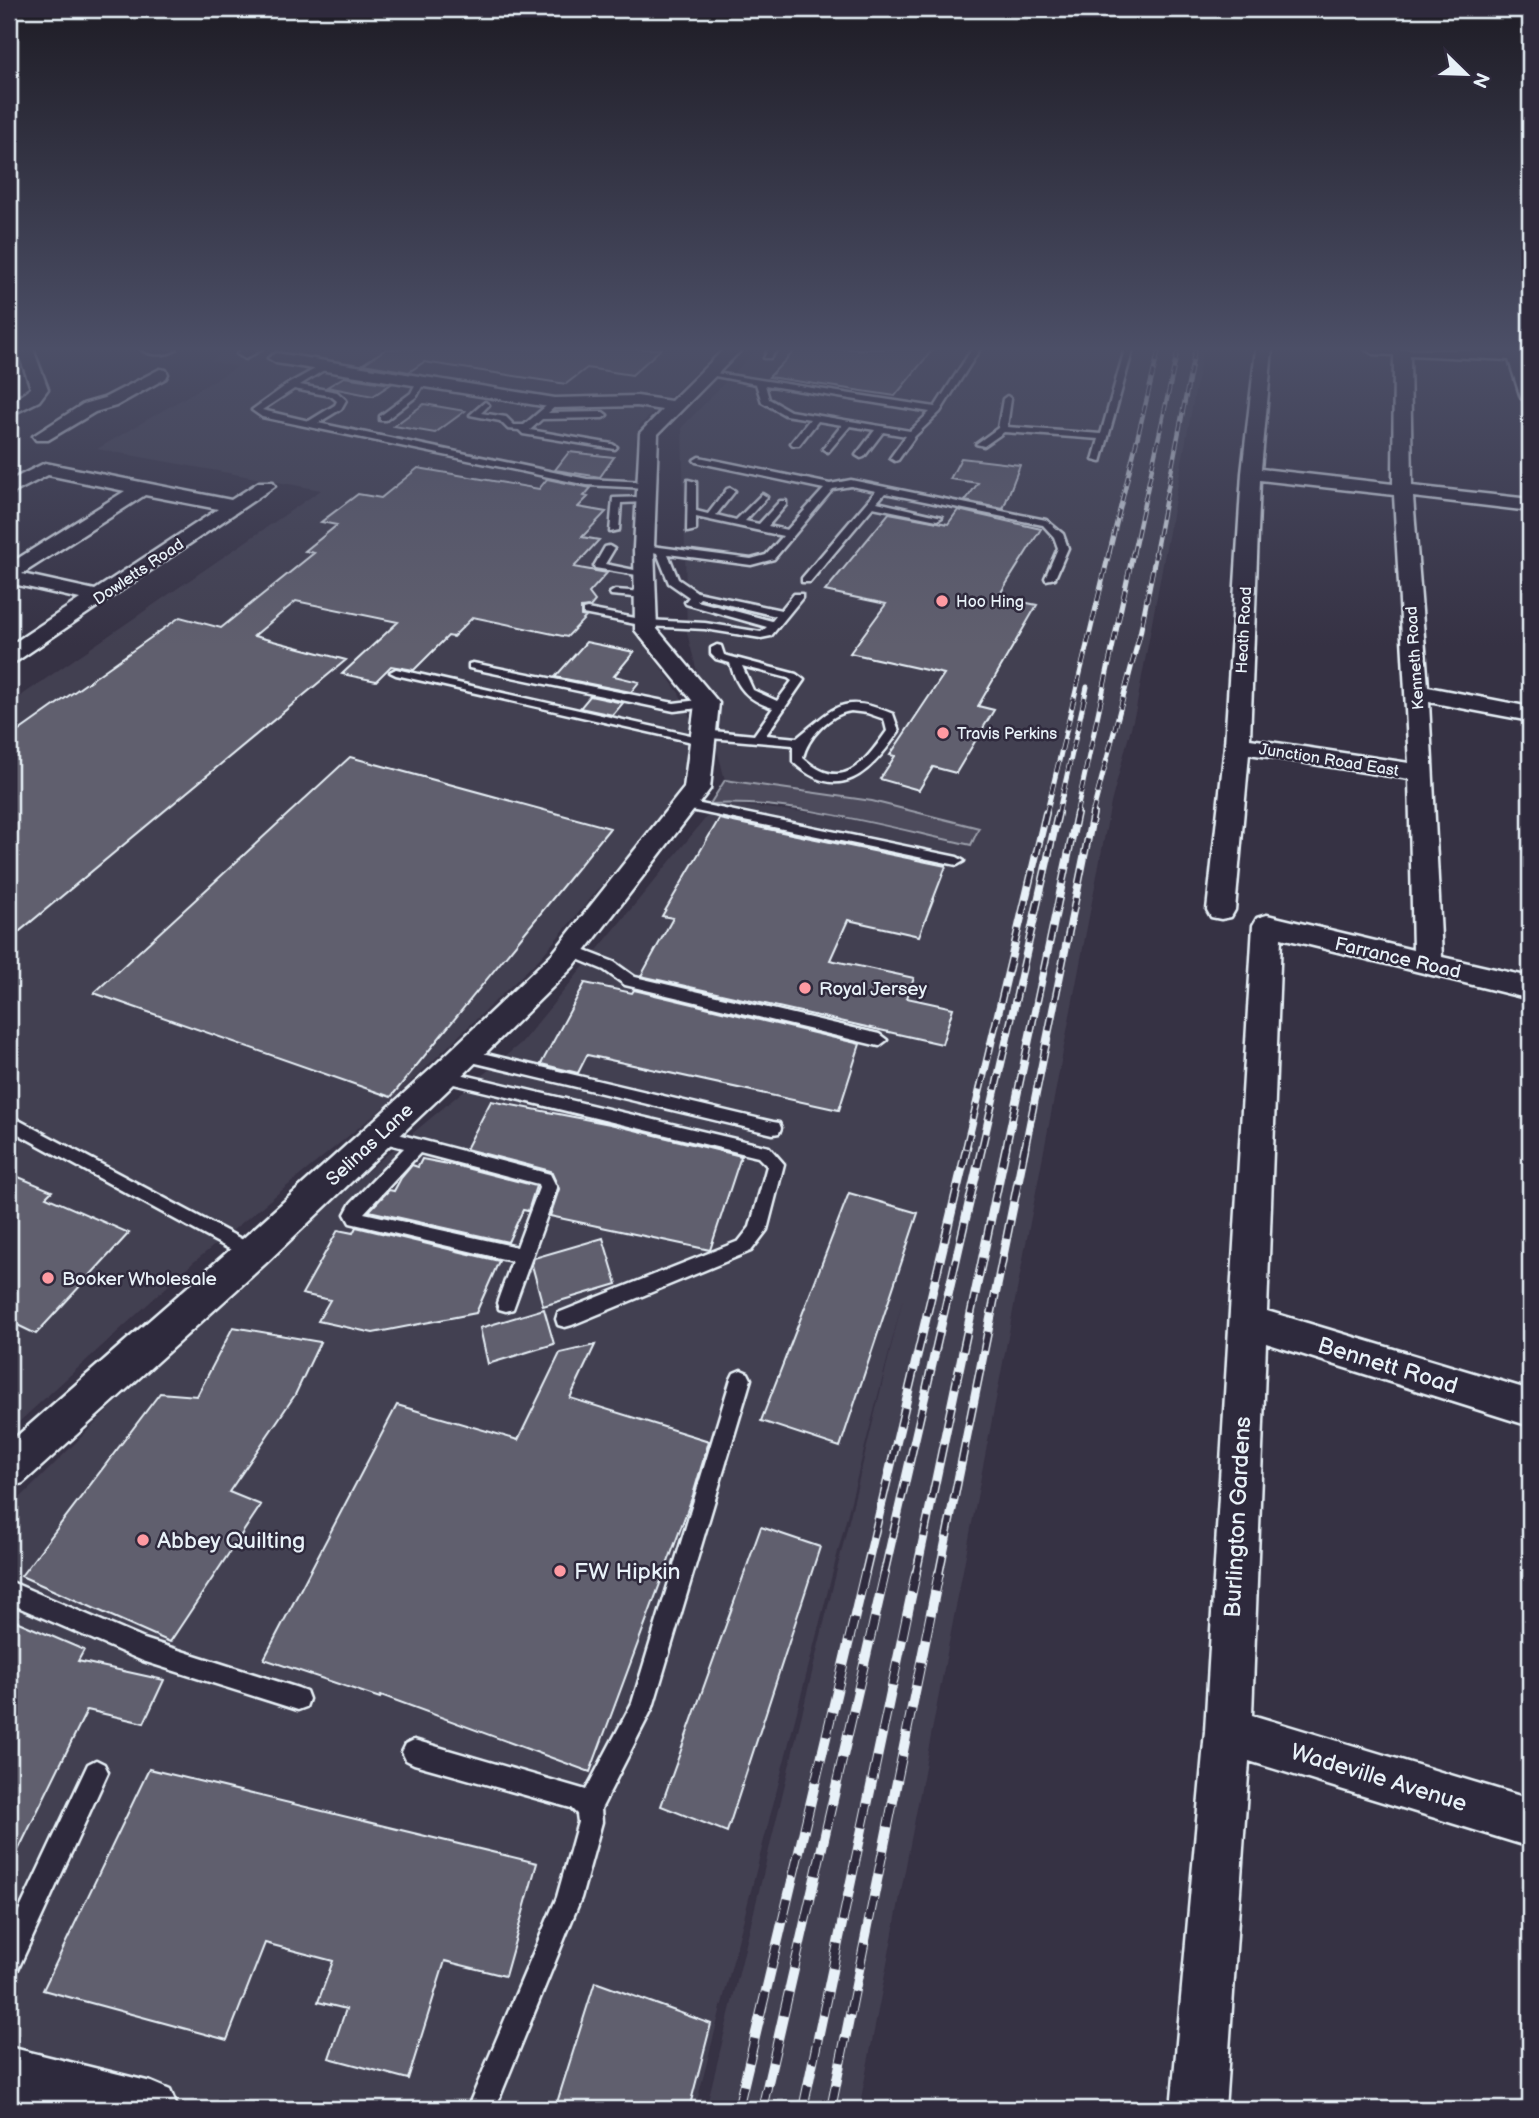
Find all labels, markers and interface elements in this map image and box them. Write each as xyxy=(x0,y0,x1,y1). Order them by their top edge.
north arrow xyxy=(1430,38,1500,108)
text: N xyxy=(1467,69,1494,91)
street label: Dowletts Road xyxy=(90,535,188,609)
street label: Heath Road xyxy=(1233,586,1256,674)
marker: Hoo Hing xyxy=(934,593,950,609)
place label: Hoo Hing xyxy=(956,593,1024,612)
street label: Kenneth Road xyxy=(1402,605,1429,710)
marker: Travis Perkins xyxy=(935,725,951,741)
place label: Travis Perkins xyxy=(957,725,1057,744)
street label: Junction Road East xyxy=(1258,740,1400,781)
street label: Farrance Road xyxy=(1332,933,1463,984)
place label: Royal Jersey xyxy=(819,978,927,1001)
marker: Royal Jersey xyxy=(797,980,813,996)
street label: Selinas Lane xyxy=(322,1099,418,1191)
place label: Booker Wholesale xyxy=(62,1268,217,1291)
marker: Booker Wholesale xyxy=(40,1270,56,1286)
street label: Bennett Road xyxy=(1314,1331,1461,1401)
street label: Burlington Gardens xyxy=(1219,1416,1257,1618)
place label: Abbey Quilting xyxy=(157,1527,305,1555)
marker: Abbey Quilting xyxy=(135,1532,151,1548)
place label: FW Hipkin xyxy=(574,1558,681,1586)
marker: FW Hipkin xyxy=(552,1563,568,1579)
street label: Wadeville Avenue xyxy=(1287,1738,1470,1818)

